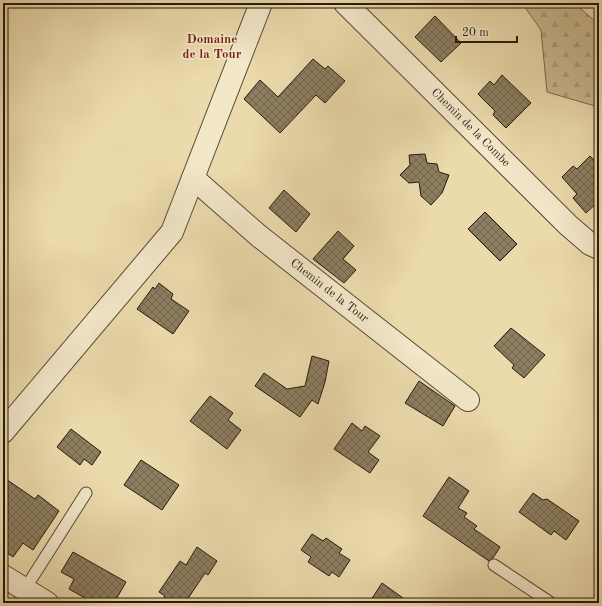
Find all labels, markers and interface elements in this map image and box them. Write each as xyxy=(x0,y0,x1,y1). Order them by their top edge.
scale bar xyxy=(456,18,517,44)
text: 20 m xyxy=(462,27,489,39)
district label: Domaine de la Tour xyxy=(183,33,242,61)
street label: Chemin de la Combe xyxy=(429,86,512,170)
street label: Chemin de la Tour xyxy=(288,257,370,325)

